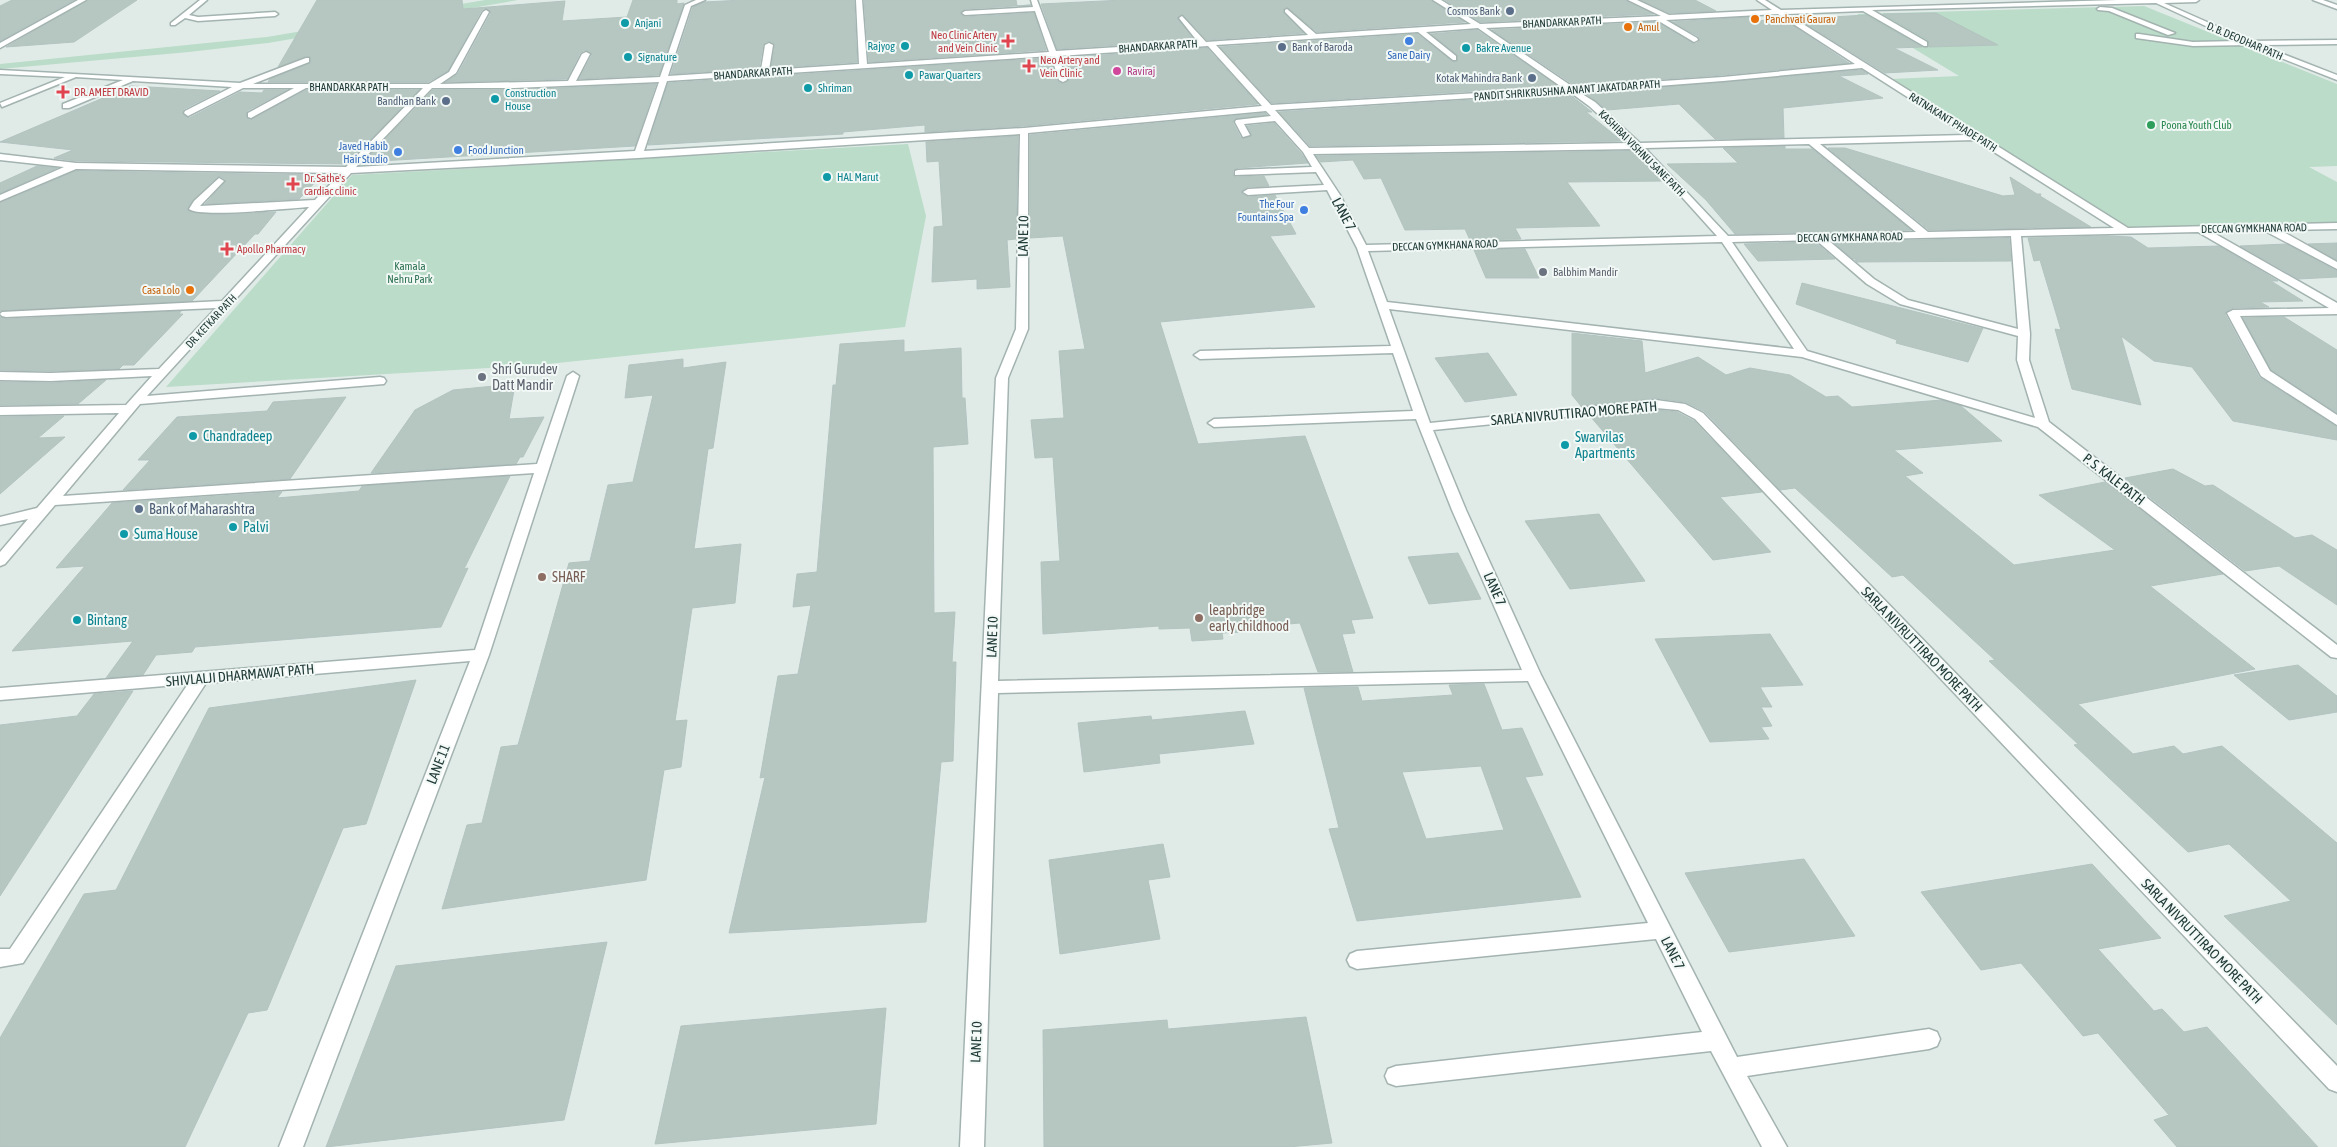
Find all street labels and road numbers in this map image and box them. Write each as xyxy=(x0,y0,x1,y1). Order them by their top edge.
street label: BHANDARKAR PATH xyxy=(1522,14,1602,30)
street label: D. B. DEODHAR PATH xyxy=(2205,20,2285,62)
street label: BHANDARKAR PATH xyxy=(1118,37,1198,55)
street label: BHANDARKAR PATH xyxy=(713,64,793,82)
street label: PANDIT SHRIKRUSHNA ANANT JAKATDAR PATH xyxy=(1473,77,1661,103)
street label: BHANDARKAR PATH xyxy=(309,81,389,93)
street label: RATNAKANT PHADE PATH xyxy=(1907,90,1999,154)
street label: KASHIBAI VISHNU SANE PATH xyxy=(1596,107,1688,199)
street label: LANE 7 xyxy=(1329,195,1359,233)
street label: LANE 10 xyxy=(1015,215,1031,257)
street label: DECCAN GYMKHANA ROAD xyxy=(2201,221,2307,235)
street label: DECCAN GYMKHANA ROAD xyxy=(1797,230,1903,244)
street label: DECCAN GYMKHANA ROAD xyxy=(1392,237,1498,253)
street label: DR. KETKAR PATH xyxy=(183,292,239,350)
street label: SARLA NIVRUTTIRAO MORE PATH xyxy=(1490,398,1658,428)
street label: P. S. KALE PATH xyxy=(2080,450,2148,508)
street label: LANE 7 xyxy=(1481,570,1509,608)
street label: SARLA NIVRUTTIRAO MORE PATH xyxy=(1858,583,1986,715)
street label: LANE 10 xyxy=(983,616,1001,658)
street label: SHIVLALJI DHARMAWAT PATH xyxy=(165,661,315,689)
street label: LANE 11 xyxy=(423,742,453,786)
street label: SARLA NIVRUTTIRAO MORE PATH xyxy=(2138,875,2266,1007)
street label: LANE 7 xyxy=(1658,934,1688,972)
street label: LANE 10 xyxy=(967,1021,985,1063)

